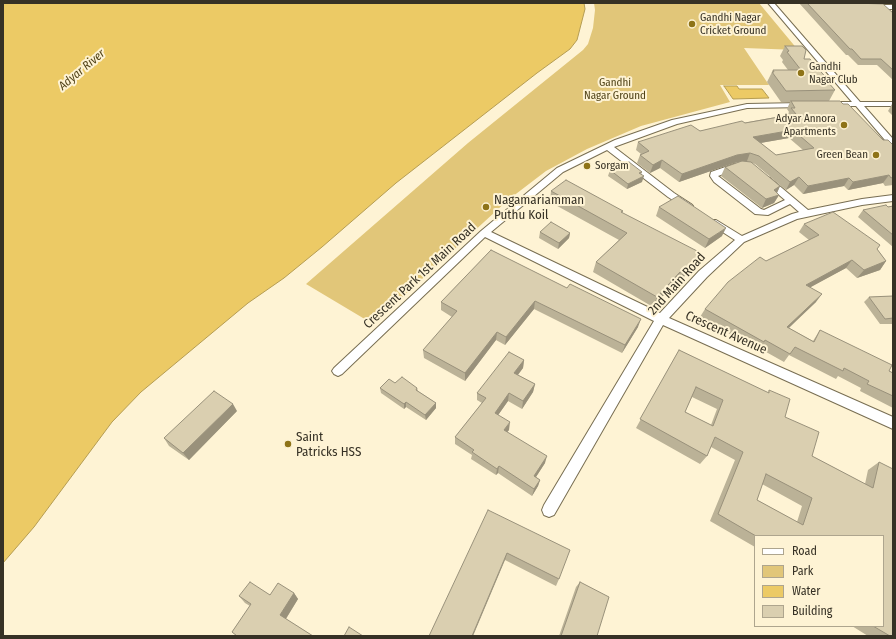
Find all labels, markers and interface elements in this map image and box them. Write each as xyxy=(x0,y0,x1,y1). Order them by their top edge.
place label: Gandhi Nagar Cricket Ground xyxy=(700,11,766,37)
marker: Gandhi Nagar Cricket Ground xyxy=(687,19,697,29)
water label: Adyar River xyxy=(56,47,108,93)
place label: Gandhi Nagar Club xyxy=(809,60,858,86)
marker: Gandhi Nagar Club xyxy=(796,68,806,78)
park label: Gandhi Nagar Ground xyxy=(584,76,646,102)
place label: Adyar Annora Apartments xyxy=(776,112,836,138)
marker: Adyar Annora Apartments xyxy=(839,120,849,130)
place label: Green Bean xyxy=(816,148,868,162)
marker: Green Bean xyxy=(871,150,881,160)
place label: Sorgam xyxy=(595,159,629,173)
marker: Sorgam xyxy=(582,161,592,171)
place label: Nagamariamman Puthu Koil xyxy=(494,192,584,223)
marker: Nagamariamman Puthu Koil xyxy=(481,202,491,212)
street label: Crescent Park 1st Main Road xyxy=(360,220,480,332)
street label: 2nd Main Road xyxy=(645,250,709,318)
street label: Crescent Avenue xyxy=(683,308,769,358)
place label: Saint Patricks HSS xyxy=(296,429,361,460)
marker: Saint Patricks HSS xyxy=(283,439,293,449)
legend xyxy=(754,535,884,627)
text: Road xyxy=(792,544,817,558)
text: Park xyxy=(792,564,813,578)
text: Water xyxy=(792,584,820,598)
text: Building xyxy=(792,604,832,618)

